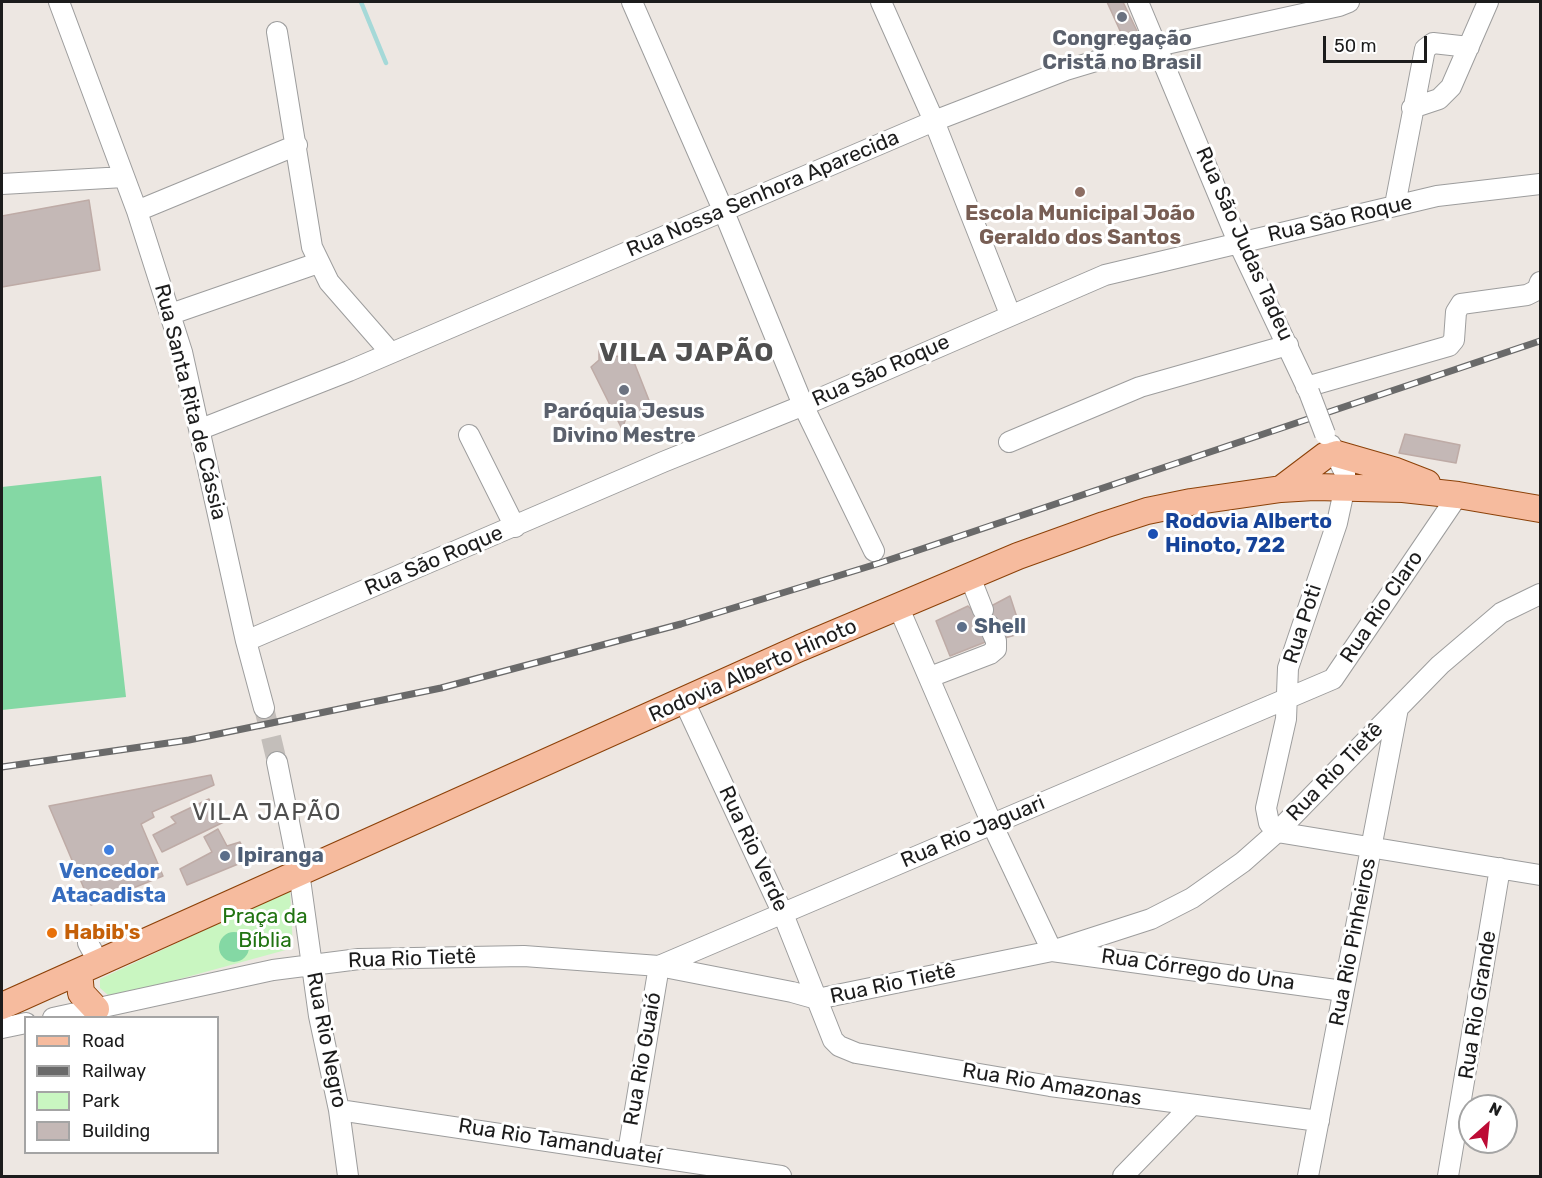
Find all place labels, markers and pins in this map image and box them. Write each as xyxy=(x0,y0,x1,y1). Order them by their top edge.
marker: Congregação Cristã no Brasil xyxy=(1115,10,1129,24)
place label: Congregação Cristã no Brasil xyxy=(1042,26,1202,76)
marker: Escola Municipal João Geraldo dos Santos xyxy=(1073,185,1087,199)
place label: Escola Municipal João Geraldo dos Santos xyxy=(965,201,1195,251)
marker: Paróquia Jesus Divino Mestre xyxy=(617,383,631,397)
place label: Paróquia Jesus Divino Mestre xyxy=(543,399,705,449)
place label: Rodovia Alberto Hinoto, 722 xyxy=(1165,509,1332,559)
marker: Rodovia Alberto Hinoto, 722 xyxy=(1146,527,1160,541)
place label: Shell xyxy=(974,614,1026,640)
marker: Shell xyxy=(955,620,969,634)
marker: Vencedor Atacadista xyxy=(102,843,116,857)
place label: Ipiranga xyxy=(237,843,324,869)
marker: Ipiranga xyxy=(218,849,232,863)
place label: Vencedor Atacadista xyxy=(52,859,166,909)
place label: Habib's xyxy=(64,920,140,946)
marker: Habib's xyxy=(45,926,59,940)

